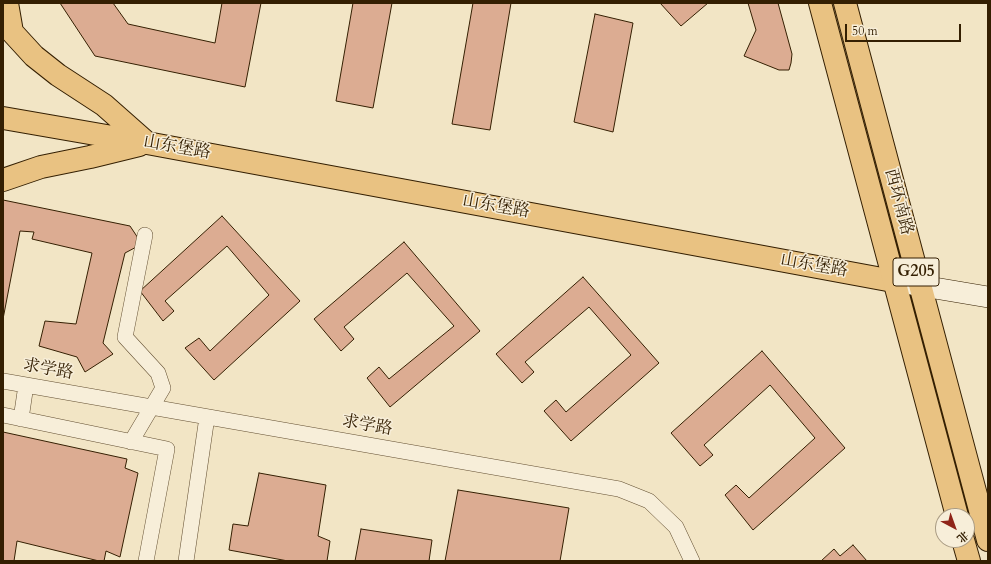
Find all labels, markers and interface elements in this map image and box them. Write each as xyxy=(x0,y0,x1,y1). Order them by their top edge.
scale bar xyxy=(847,16,963,42)
text: 50 m xyxy=(852,23,878,39)
street label: 山东堡路 xyxy=(142,132,212,164)
street label: 西环南路 xyxy=(879,167,917,237)
street label: 山东堡路 xyxy=(461,191,531,223)
street label: 山东堡路 xyxy=(779,250,849,282)
road number: G205 xyxy=(893,258,939,286)
street label: 求学路 xyxy=(21,356,75,384)
street label: 求学路 xyxy=(340,412,394,440)
north arrow xyxy=(935,508,975,548)
text: 北 xyxy=(953,527,972,546)

